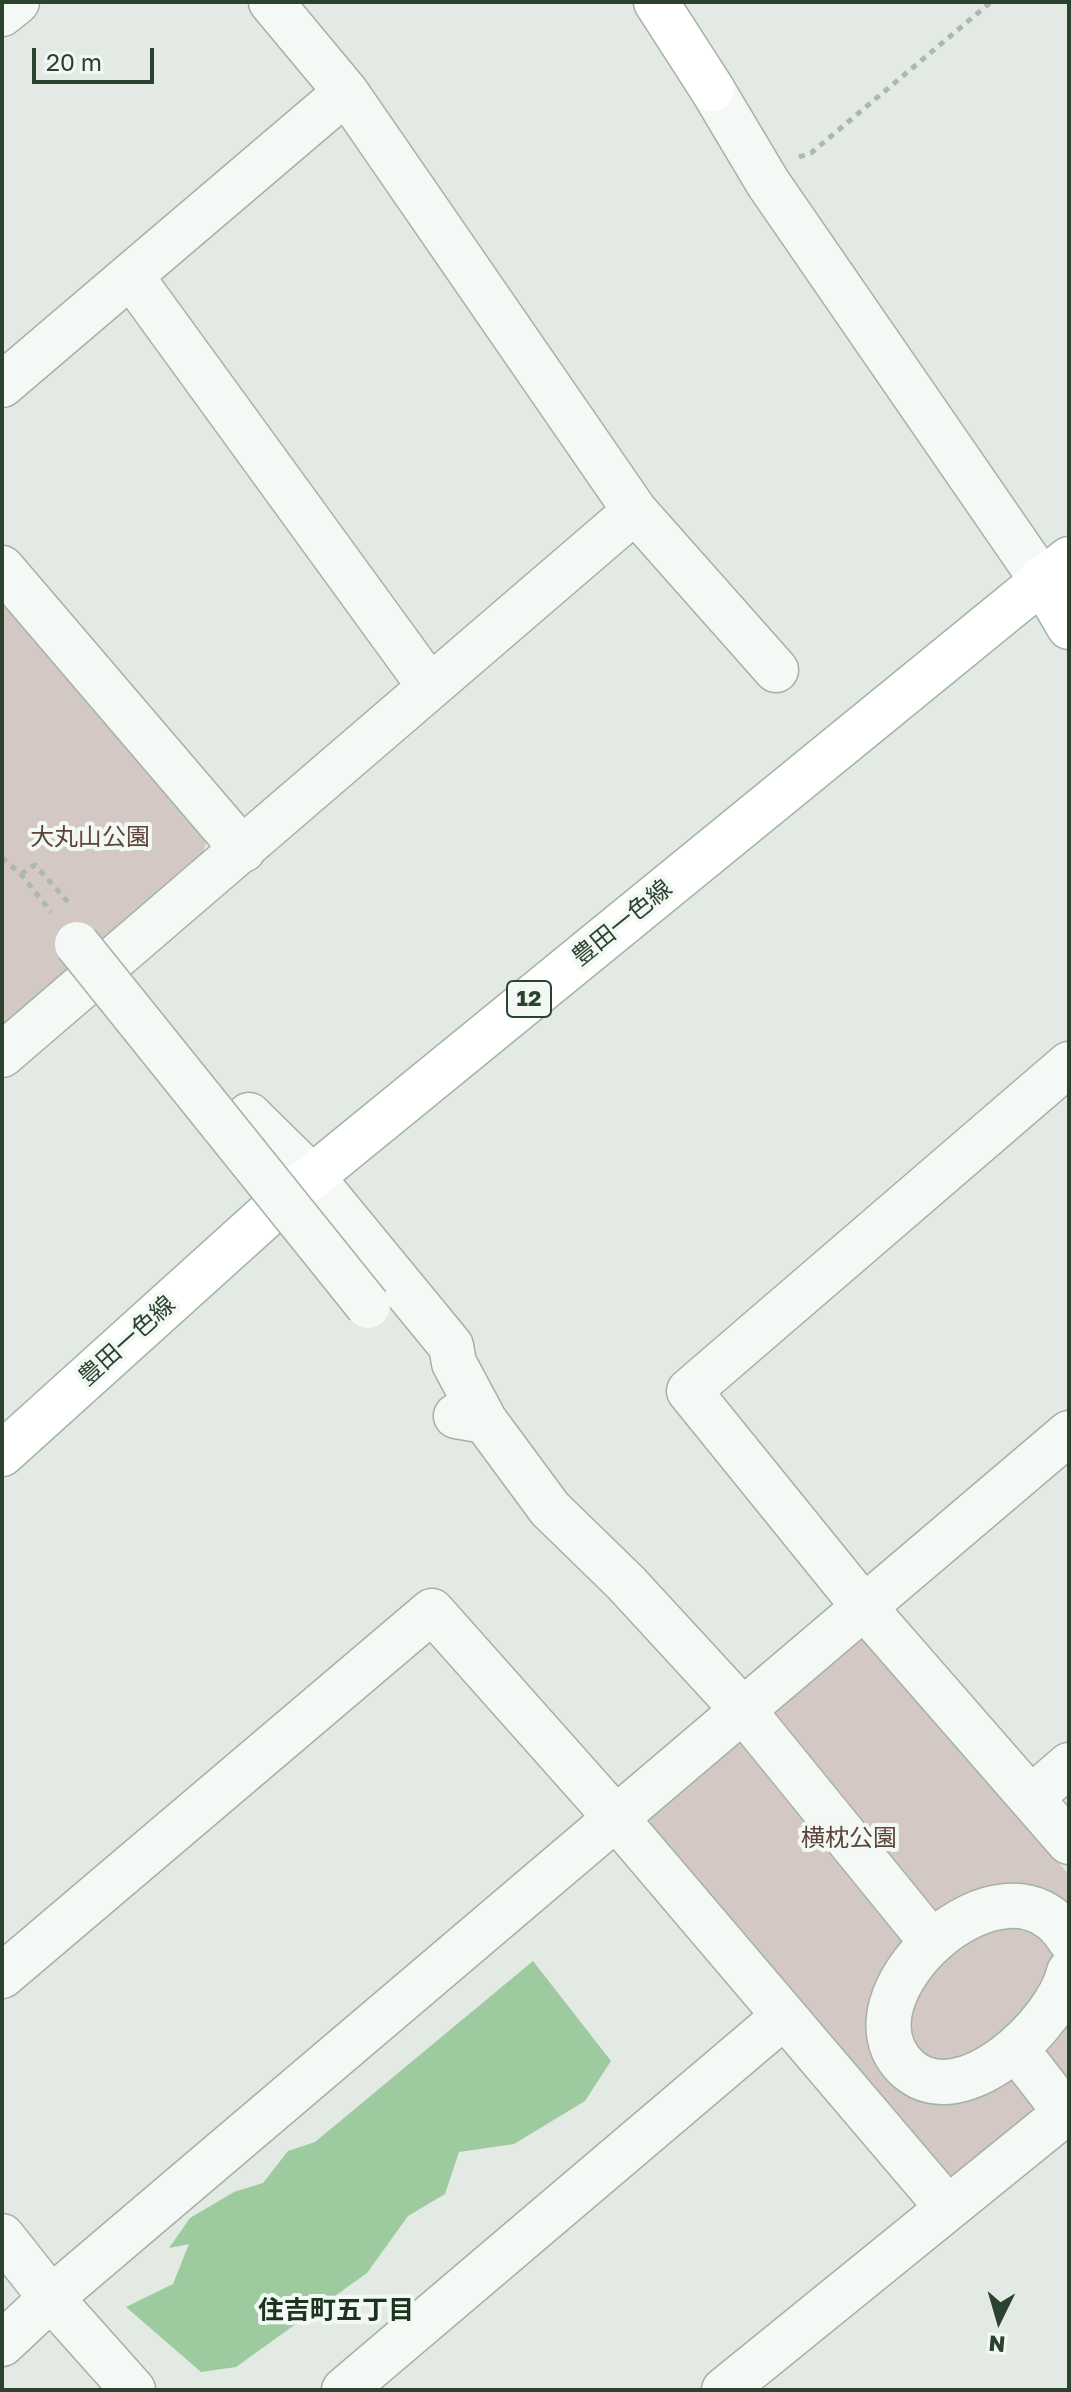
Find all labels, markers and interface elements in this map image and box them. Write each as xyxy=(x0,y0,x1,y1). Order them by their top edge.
scale bar xyxy=(36,32,158,82)
text: 20 m xyxy=(46,47,102,76)
park label: 大丸山公園 xyxy=(30,823,150,851)
street label: 豊田一色線 xyxy=(566,874,678,972)
road number: 12 xyxy=(507,981,551,1017)
street label: 豊田一色線 xyxy=(73,1290,181,1392)
park label: 横枕公園 xyxy=(801,1824,897,1852)
north arrow xyxy=(959,2280,1039,2360)
district label: 住吉町五丁目 xyxy=(258,2295,414,2327)
text: N xyxy=(987,2330,1006,2359)

